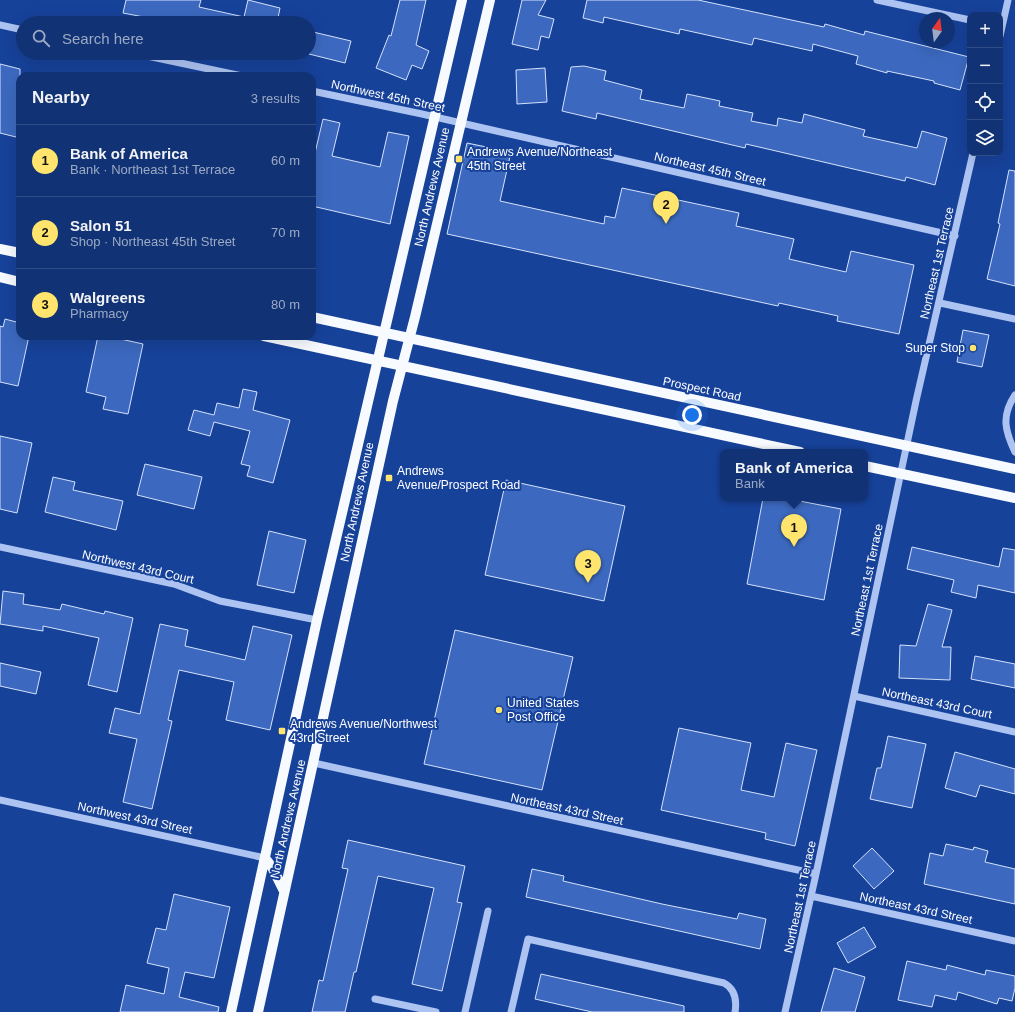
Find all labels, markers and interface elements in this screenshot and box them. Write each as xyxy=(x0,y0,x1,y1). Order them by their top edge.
north arrow xyxy=(919,12,955,48)
map controls xyxy=(967,12,1003,156)
button: + xyxy=(967,12,1003,48)
search box xyxy=(16,16,316,60)
icon: search xyxy=(30,27,52,49)
text: Search here xyxy=(62,30,144,47)
button: − xyxy=(967,48,1003,84)
street label: Northwest 45th Street xyxy=(330,77,447,115)
button: locate xyxy=(967,84,1003,120)
text: Nearby xyxy=(32,88,90,107)
text: 3 results xyxy=(251,91,300,106)
button: layers xyxy=(967,120,1003,156)
street label: North Andrews Avenue xyxy=(411,126,453,248)
text: Bank of America xyxy=(70,145,188,162)
place label: Andrews Avenue/Northeast 45th Street xyxy=(467,145,613,173)
street label: Northeast 45th Street xyxy=(653,149,768,189)
text: 1 xyxy=(41,153,49,168)
text: 60 m xyxy=(271,153,300,168)
marker: Andrews Avenue/Northeast 45th Street xyxy=(454,154,464,164)
text: Bank · Northeast 1st Terrace xyxy=(70,162,235,177)
pin: 2 xyxy=(653,191,679,224)
street label: Northeast 1st Terrace xyxy=(917,205,957,320)
text: Salon 51 xyxy=(70,217,132,234)
text: 2 xyxy=(41,225,49,240)
text: 70 m xyxy=(271,225,300,240)
text: Shop · Northeast 45th Street xyxy=(70,234,235,249)
text: Walgreens xyxy=(70,289,145,306)
text: 3 xyxy=(41,297,49,312)
text: 80 m xyxy=(271,297,300,312)
text: Pharmacy xyxy=(70,306,129,321)
place label: Super Stop xyxy=(905,341,965,355)
marker: Super Stop xyxy=(968,343,978,353)
street label: Prospect Road xyxy=(662,374,742,404)
your location xyxy=(682,405,702,425)
street label: North Andrews Avenue xyxy=(337,441,377,563)
popup xyxy=(720,449,868,501)
text: Bank of America xyxy=(735,459,853,476)
place label: Andrews Avenue/Prospect Road xyxy=(397,464,520,492)
marker: Andrews Avenue/Prospect Road xyxy=(384,473,394,483)
text: Bank xyxy=(735,476,765,491)
pin: 1 xyxy=(781,514,807,547)
street label: Northeast 1st Terrace xyxy=(848,522,886,637)
street label: Northwest 43rd Court xyxy=(81,547,196,587)
pin: 3 xyxy=(575,550,601,583)
street label: Northeast 43rd Court xyxy=(881,685,994,722)
place label: United States Post Office xyxy=(507,696,579,724)
marker: United States Post Office xyxy=(494,705,504,715)
place label: Andrews Avenue/Northwest 43rd Street xyxy=(290,717,438,745)
marker: Andrews Avenue/Northwest 43rd Street xyxy=(277,726,287,736)
street label: North Andrews Avenue xyxy=(267,758,309,880)
street label: Northeast 43rd Street xyxy=(509,790,625,828)
street label: Northwest 43rd Street xyxy=(76,799,194,837)
street label: Northeast 1st Terrace xyxy=(781,839,819,954)
street label: Northeast 43rd Street xyxy=(858,889,974,927)

